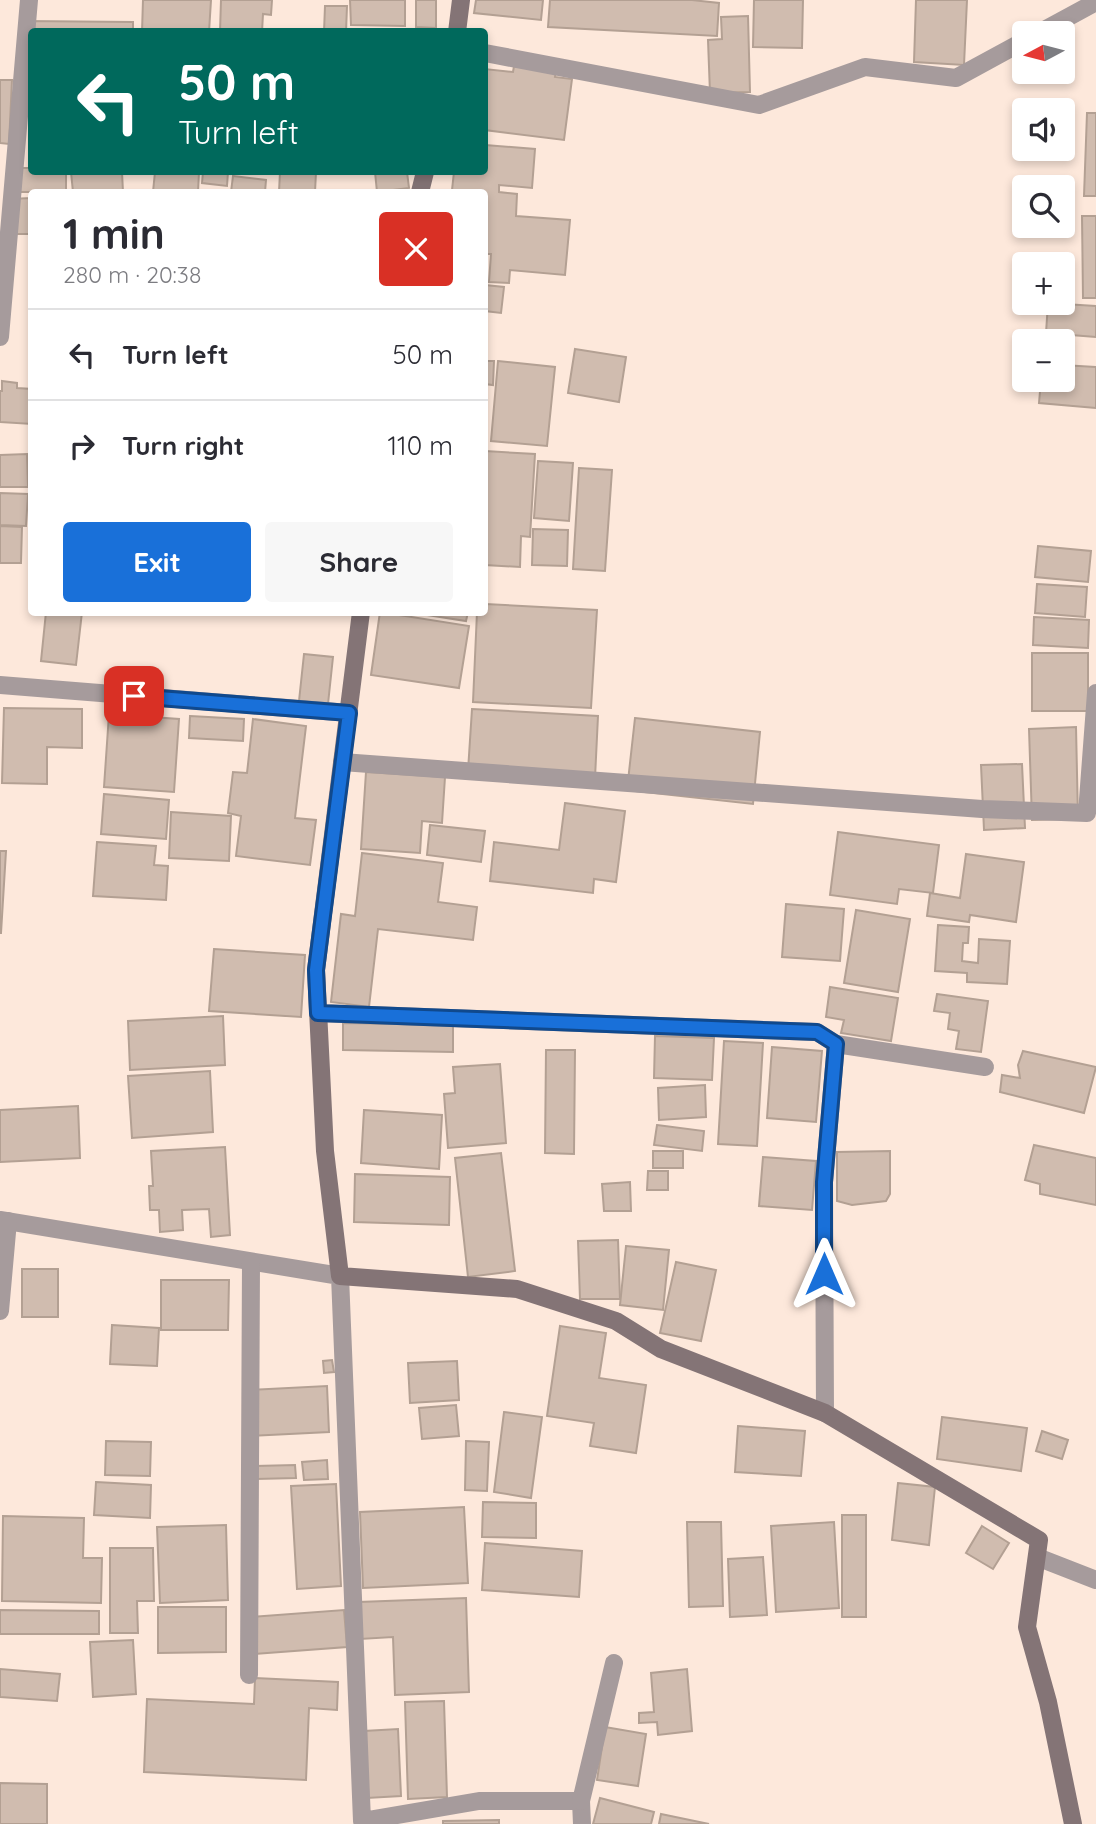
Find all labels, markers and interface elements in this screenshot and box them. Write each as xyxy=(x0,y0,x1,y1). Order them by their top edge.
north arrow xyxy=(1012,21,1074,84)
map controls xyxy=(1012,21,1075,392)
text: 50 m xyxy=(178,51,295,112)
icon: left xyxy=(63,56,154,147)
button: sound xyxy=(1012,98,1075,161)
text: Turn left xyxy=(178,112,299,152)
button: search xyxy=(1012,175,1075,238)
text: 1 min xyxy=(63,207,165,260)
button: close xyxy=(379,212,453,286)
button: + xyxy=(1012,252,1075,315)
text: 280 m · 20:38 xyxy=(63,260,201,289)
button: − xyxy=(1012,329,1075,392)
icon: left xyxy=(63,336,101,374)
text: Turn left xyxy=(122,338,229,371)
text: 50 m xyxy=(393,338,453,371)
icon: right xyxy=(63,427,101,465)
text: Turn right xyxy=(122,429,244,462)
text: 110 m xyxy=(387,429,453,462)
button: Exit xyxy=(63,522,251,602)
button: Share xyxy=(265,522,453,602)
pin xyxy=(104,666,164,726)
icon: arrive xyxy=(115,677,153,715)
position arrow xyxy=(787,1237,861,1311)

